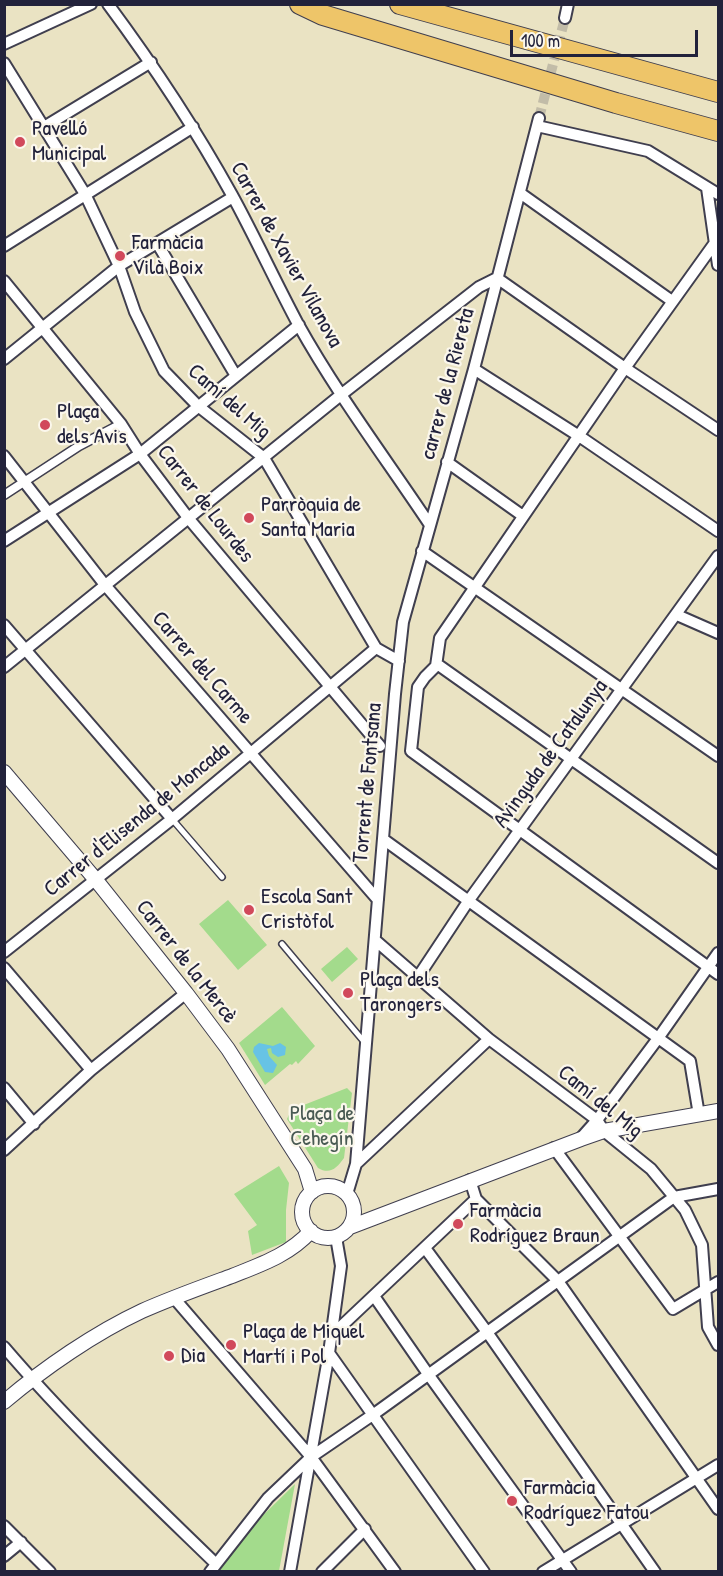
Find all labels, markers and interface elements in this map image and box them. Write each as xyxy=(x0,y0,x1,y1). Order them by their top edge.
scale bar xyxy=(513,18,700,56)
text: 100 m xyxy=(521,28,560,53)
place label: Pavelló Municipal xyxy=(32,116,106,168)
marker: Pavelló Municipal xyxy=(13,135,27,149)
street label: Carrer de Xavier Vilanova xyxy=(224,158,348,352)
place label: Farmàcia Vilà Boix xyxy=(132,230,204,282)
marker: Farmàcia Vilà Boix xyxy=(113,249,127,263)
street label: carrer de la Riereta xyxy=(415,306,481,462)
street label: Camí del Mig xyxy=(182,359,276,445)
place label: Plaça dels Avis xyxy=(57,399,127,451)
marker: Plaça dels Avis xyxy=(38,418,52,432)
street label: Carrer de Lourdes xyxy=(151,440,259,568)
place label: Parròquia de Santa Maria xyxy=(261,492,361,544)
marker: Parròquia de Santa Maria xyxy=(242,511,256,525)
street label: Carrer del Carme xyxy=(146,606,258,730)
street label: Avinguda de Catalunya xyxy=(488,675,614,833)
street label: Torrent de Fontsana xyxy=(348,702,388,864)
street label: Carrer d'Elisenda de Moncada xyxy=(39,737,235,903)
place label: Escola Sant Cristòfol xyxy=(261,884,352,936)
street label: Carrer de la Mercè xyxy=(130,895,242,1029)
marker: Escola Sant Cristòfol xyxy=(242,903,256,917)
place label: Plaça dels Tarongers xyxy=(360,967,442,1018)
marker: Plaça dels Tarongers xyxy=(341,986,355,1000)
street label: Camí del Mig xyxy=(552,1060,648,1144)
park label: Plaça de Cehegín xyxy=(290,1101,354,1152)
place label: Farmàcia Rodríguez Braun xyxy=(470,1198,600,1250)
marker: Farmàcia Rodríguez Braun xyxy=(451,1217,465,1231)
place label: Plaça de Miquel Martí i Pol xyxy=(243,1319,364,1370)
marker: Plaça de Miquel Martí i Pol xyxy=(224,1338,238,1352)
place label: Dia xyxy=(181,1343,205,1369)
marker: Dia xyxy=(162,1349,176,1363)
place label: Farmàcia Rodríguez Fatou xyxy=(524,1475,649,1526)
marker: Farmàcia Rodríguez Fatou xyxy=(505,1494,519,1508)

